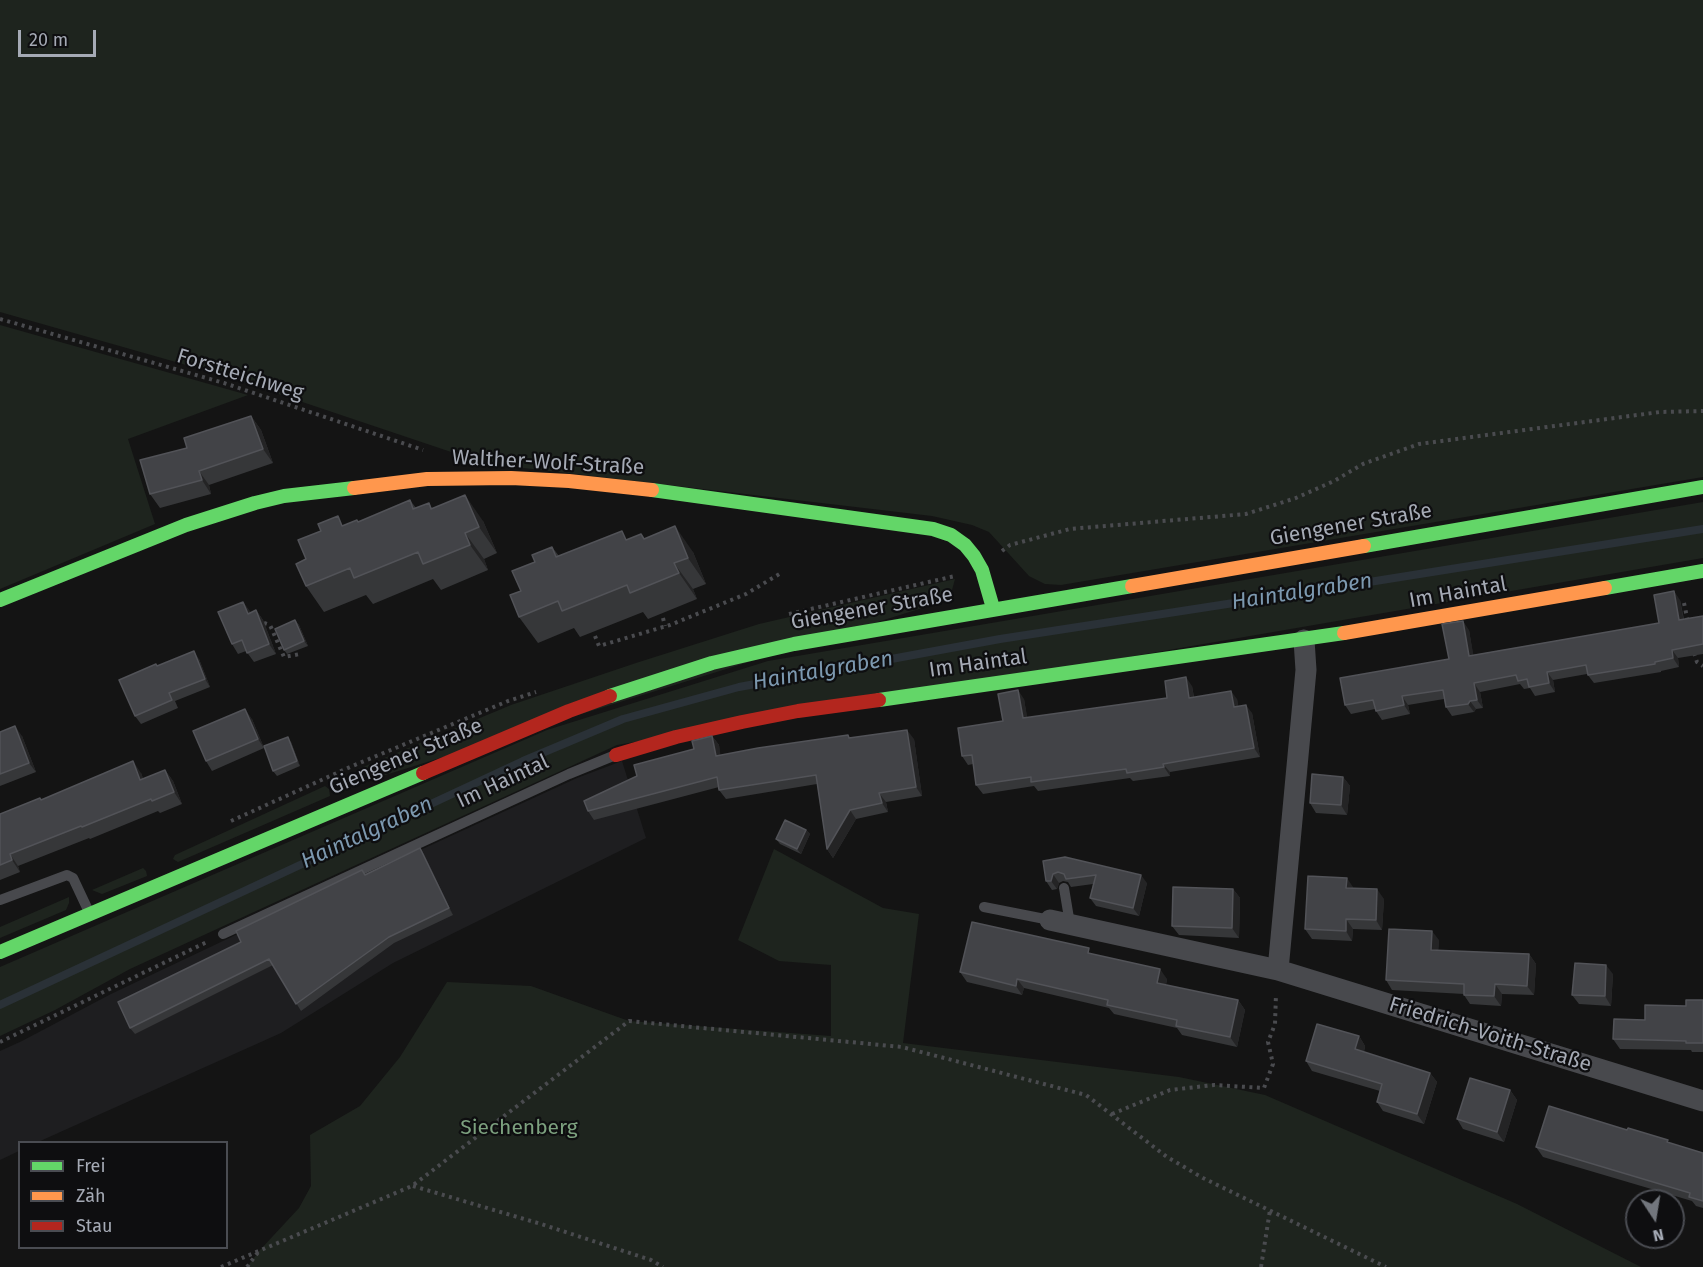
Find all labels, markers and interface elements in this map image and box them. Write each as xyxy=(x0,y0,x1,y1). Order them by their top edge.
scale bar xyxy=(21,18,99,56)
text: 20 m xyxy=(29,29,68,51)
street label: Forstteichweg xyxy=(173,344,307,406)
street label: Walther-Wolf-Straße xyxy=(451,445,645,481)
street label: Giengener Straße xyxy=(1268,498,1434,552)
water label: Haintalgraben xyxy=(1230,568,1374,616)
street label: Im Haintal xyxy=(1407,572,1509,614)
street label: Giengener Straße xyxy=(789,582,955,636)
street label: Im Haintal xyxy=(927,645,1029,683)
water label: Haintalgraben xyxy=(751,646,895,696)
street label: Giengener Straße xyxy=(326,713,486,801)
street label: Im Haintal xyxy=(453,750,553,814)
water label: Haintalgraben xyxy=(297,791,437,875)
street label: Friedrich-Voith-Straße xyxy=(1386,992,1594,1078)
park label: Siechenberg xyxy=(460,1115,578,1141)
legend xyxy=(18,1141,228,1249)
text: Frei xyxy=(76,1155,106,1177)
text: Zäh xyxy=(76,1185,105,1207)
north arrow xyxy=(1625,1189,1685,1249)
text: Stau xyxy=(76,1215,112,1237)
text: N xyxy=(1651,1225,1666,1246)

